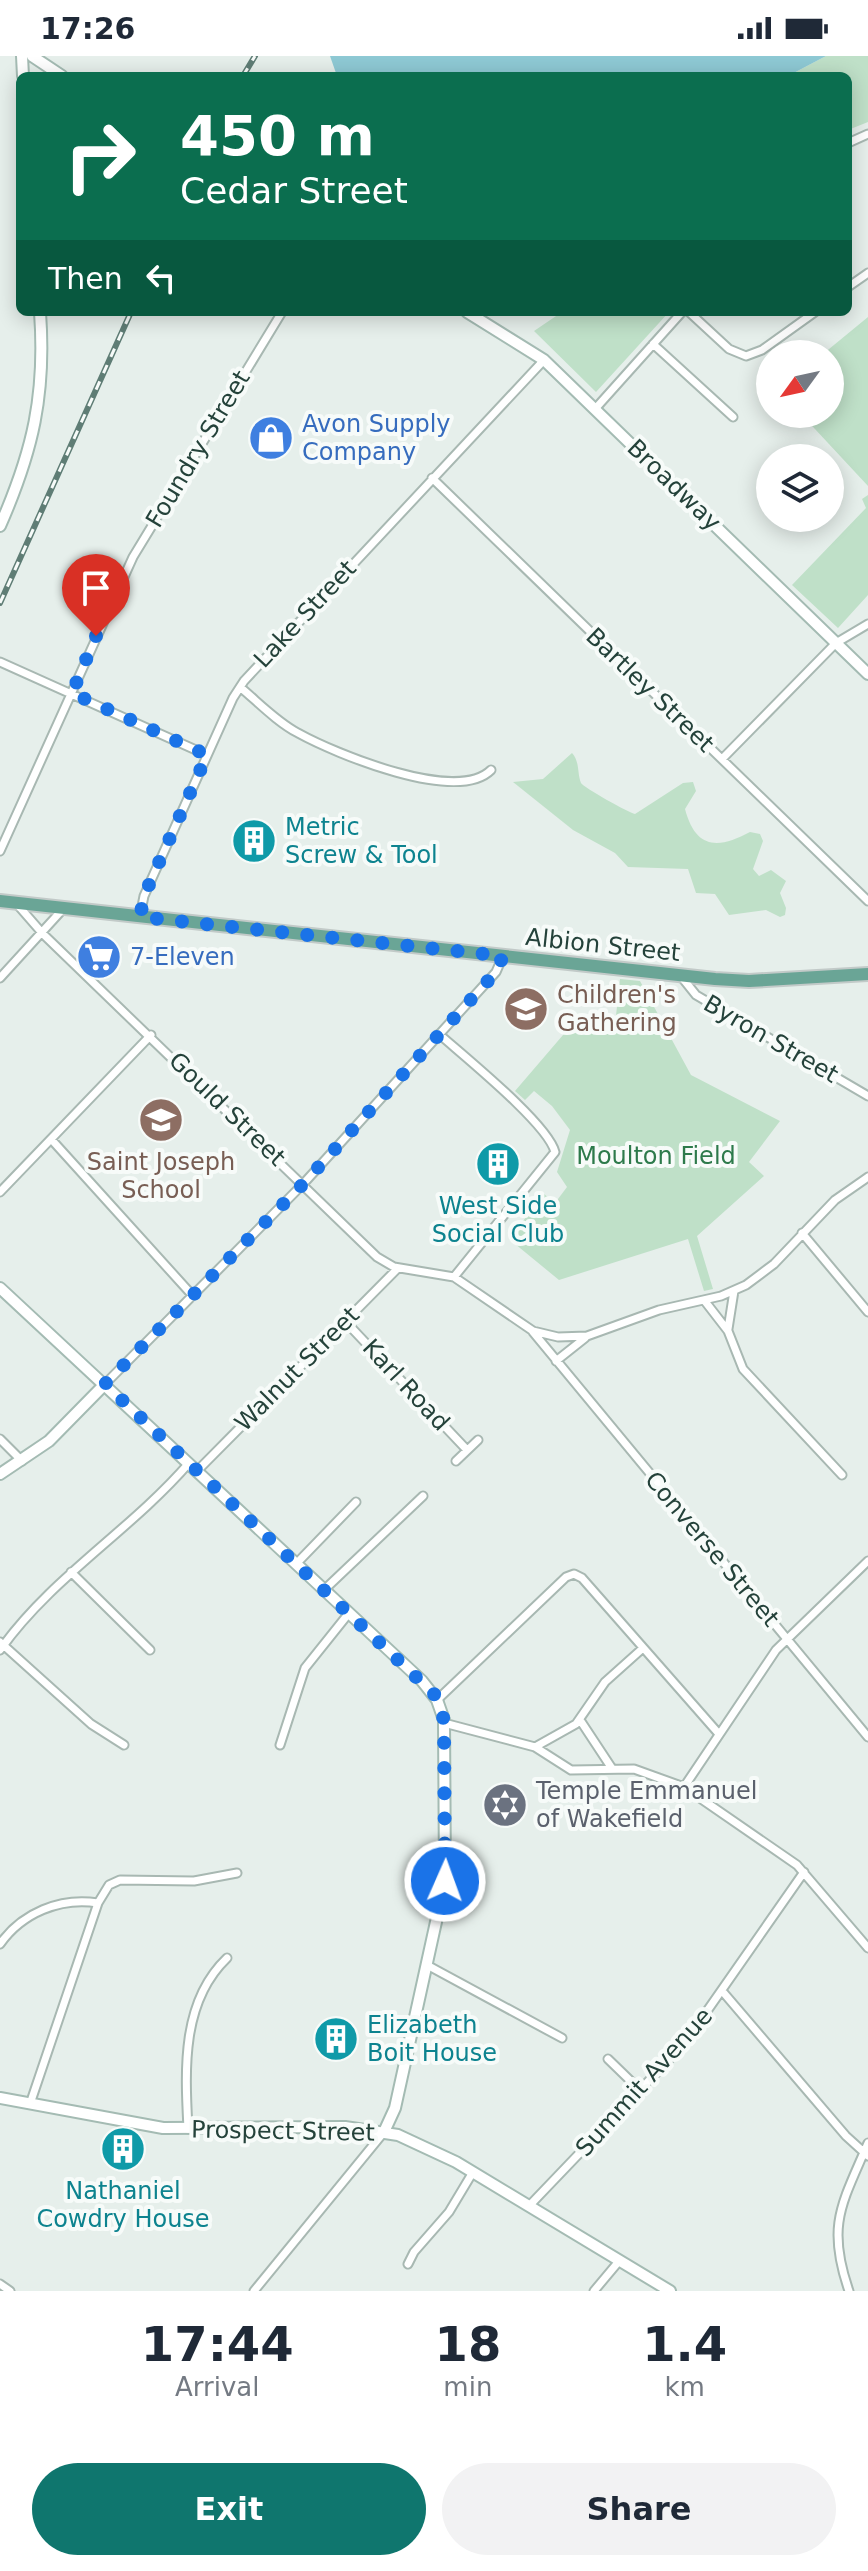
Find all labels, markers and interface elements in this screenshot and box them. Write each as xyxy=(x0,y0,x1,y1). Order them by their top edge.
text: 17:26 xyxy=(40,11,136,46)
text: 450 m xyxy=(180,103,375,168)
icon: right xyxy=(48,104,152,208)
text: Cedar Street xyxy=(180,170,408,211)
icon: left xyxy=(139,256,183,300)
text: Then xyxy=(48,261,123,296)
north arrow xyxy=(756,340,844,428)
map controls xyxy=(756,340,844,532)
street label: Foundry Street xyxy=(140,366,256,532)
place label: Avon Supply Company xyxy=(302,410,451,466)
shop icon: Avon Supply Company xyxy=(247,414,295,462)
street label: Broadway xyxy=(621,434,727,536)
button: layers xyxy=(756,444,844,532)
pin xyxy=(62,554,130,636)
street label: Lake Street xyxy=(248,555,362,673)
icon: arrive xyxy=(74,566,118,610)
street label: Bartley Street xyxy=(580,622,720,758)
place label: Metric Screw & Tool xyxy=(285,813,438,869)
building icon: Metric Screw & Tool xyxy=(230,817,278,865)
street label: Albion Street xyxy=(524,923,682,967)
supermarket icon: 7-Eleven xyxy=(75,933,123,981)
place label: 7-Eleven xyxy=(130,943,235,971)
place label: Children's Gathering xyxy=(557,981,677,1037)
school or university icon: Children's Gathering xyxy=(502,985,550,1033)
street label: Byron Street xyxy=(699,989,843,1089)
street label: Gould Street xyxy=(163,1046,291,1172)
school or university icon: Saint Joseph School xyxy=(137,1096,185,1144)
building icon: West Side Social Club xyxy=(474,1140,522,1188)
park label: Moulton Field xyxy=(576,1142,736,1170)
place label: Saint Joseph School xyxy=(87,1148,235,1204)
place label: West Side Social Club xyxy=(432,1192,564,1248)
street label: Walnut Street xyxy=(229,1301,365,1437)
street label: Karl Road xyxy=(357,1334,455,1436)
street label: Converse Street xyxy=(639,1466,785,1632)
place label: Temple Emmanuel of Wakefield xyxy=(535,1777,758,1833)
synagogue icon: Temple Emmanuel of Wakefield xyxy=(481,1781,529,1829)
position arrow xyxy=(403,1839,487,1923)
street label: Summit Avenue xyxy=(570,2002,718,2162)
place label: Elizabeth Boit House xyxy=(367,2011,497,2067)
building icon: Elizabeth Boit House xyxy=(312,2015,360,2063)
street label: Prospect Street xyxy=(191,2115,375,2147)
building icon: Nathaniel Cowdry House xyxy=(99,2125,147,2173)
place label: Nathaniel Cowdry House xyxy=(36,2177,210,2233)
text: 17:44 xyxy=(141,2316,294,2372)
text: 18 xyxy=(434,2316,501,2372)
text: 1.4 xyxy=(642,2316,727,2372)
text: Arrival xyxy=(175,2372,259,2402)
text: min xyxy=(443,2372,492,2402)
text: km xyxy=(664,2372,705,2402)
button: Exit xyxy=(32,2463,426,2555)
button: Share xyxy=(442,2463,836,2555)

